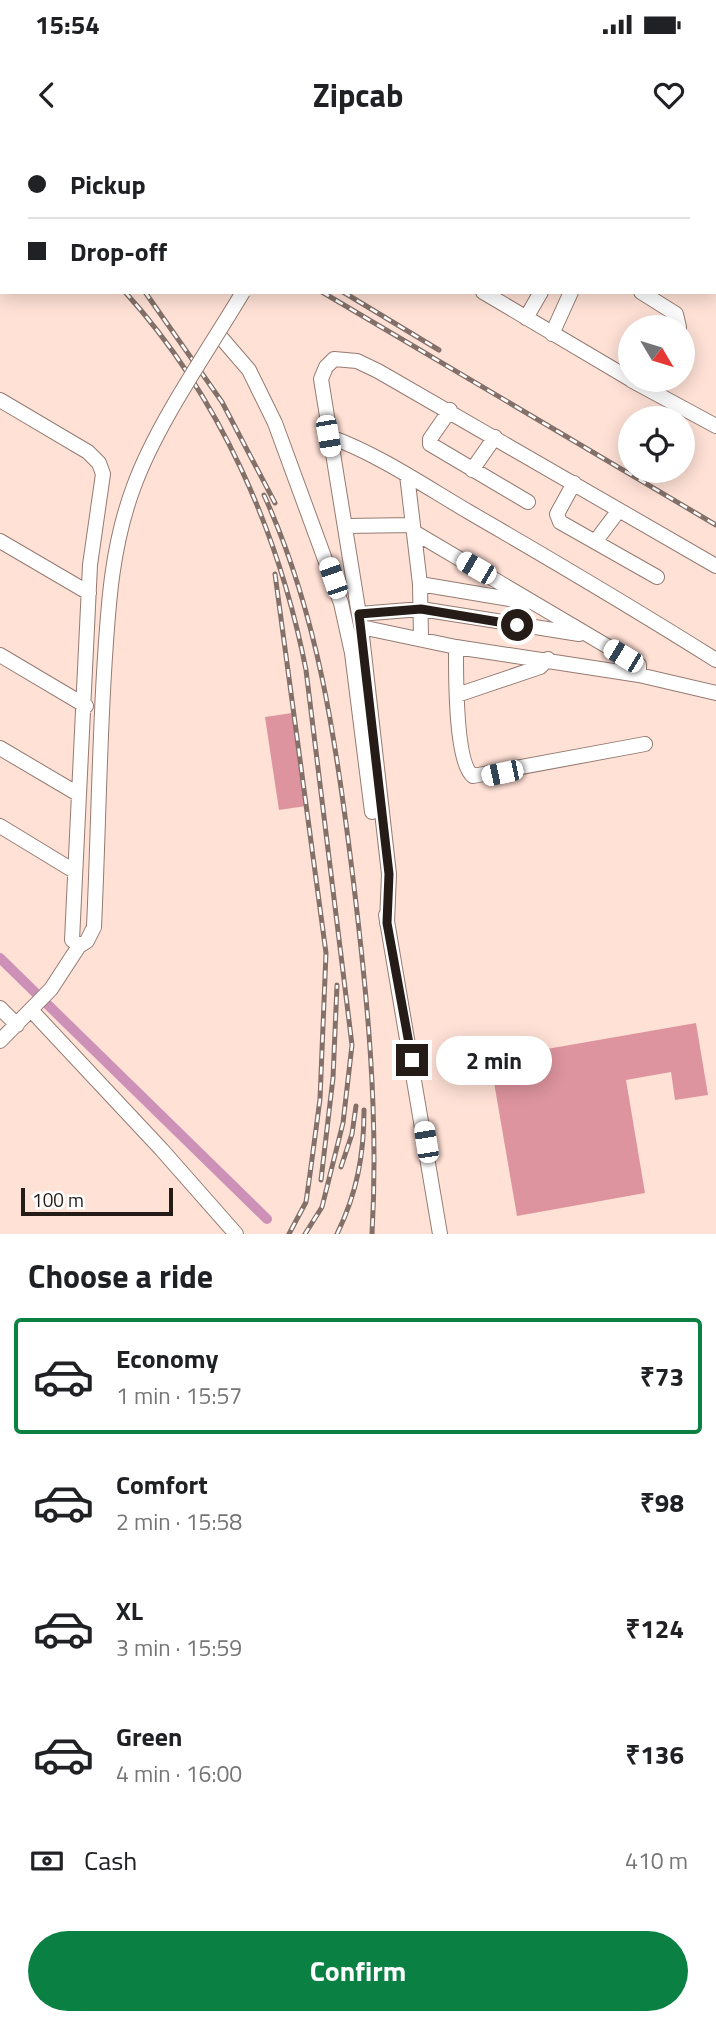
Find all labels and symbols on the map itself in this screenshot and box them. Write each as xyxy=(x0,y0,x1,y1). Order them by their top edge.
north arrow xyxy=(618,315,695,392)
car xyxy=(315,413,342,459)
car xyxy=(453,548,500,588)
car xyxy=(317,555,350,601)
route start xyxy=(501,609,533,641)
car xyxy=(600,636,647,676)
car xyxy=(480,758,525,788)
callout: 2 min xyxy=(436,1035,552,1084)
route end xyxy=(396,1044,428,1076)
car xyxy=(413,1120,440,1164)
scale bar xyxy=(21,1185,173,1217)

